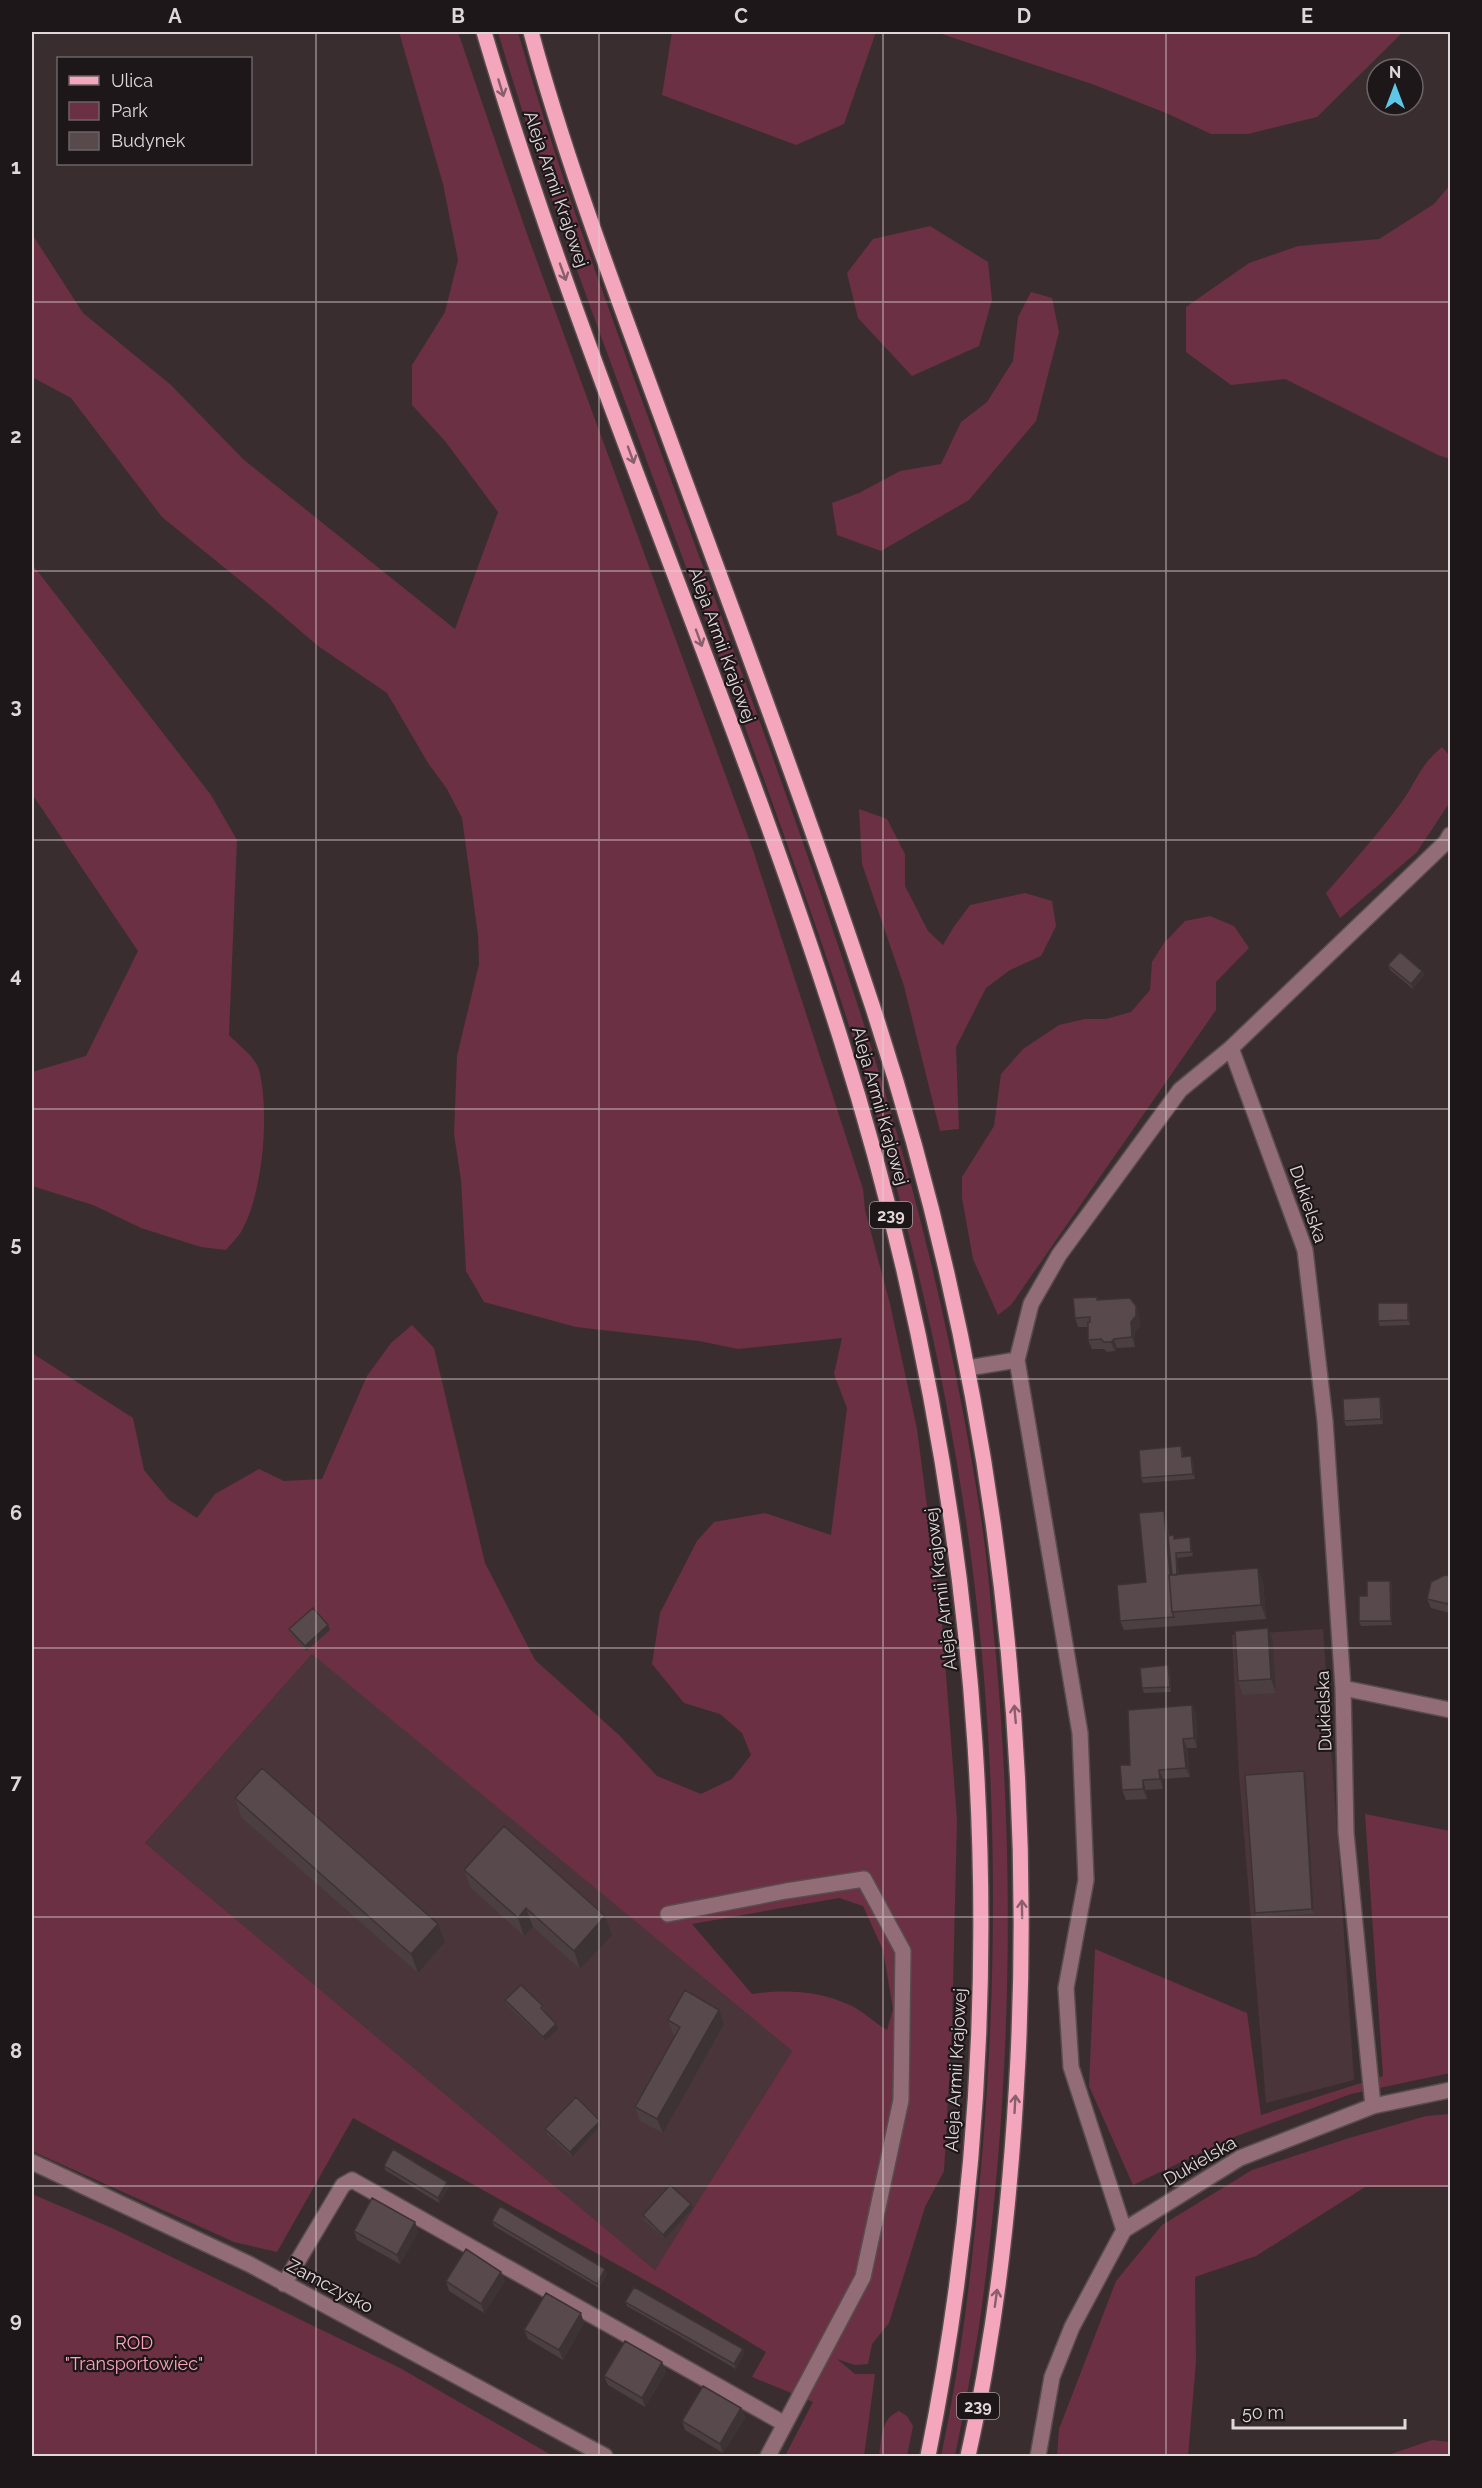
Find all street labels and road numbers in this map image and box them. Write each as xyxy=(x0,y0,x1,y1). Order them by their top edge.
street label: Aleja Armii Krajowej xyxy=(520,108,593,270)
street label: Aleja Armii Krajowej xyxy=(685,564,760,725)
street label: Aleja Armii Krajowej xyxy=(848,1024,913,1188)
street label: Dukielska xyxy=(1285,1162,1332,1245)
road number: 239 xyxy=(870,1202,912,1228)
street label: Aleja Armii Krajowej xyxy=(920,1506,961,1672)
street label: Dukielska xyxy=(1312,1670,1335,1752)
street label: Aleja Armii Krajowej xyxy=(941,1988,970,2152)
street label: Dukielska xyxy=(1160,2131,1240,2190)
street label: Zamczysko xyxy=(284,2254,377,2317)
road number: 239 xyxy=(957,2393,999,2419)

